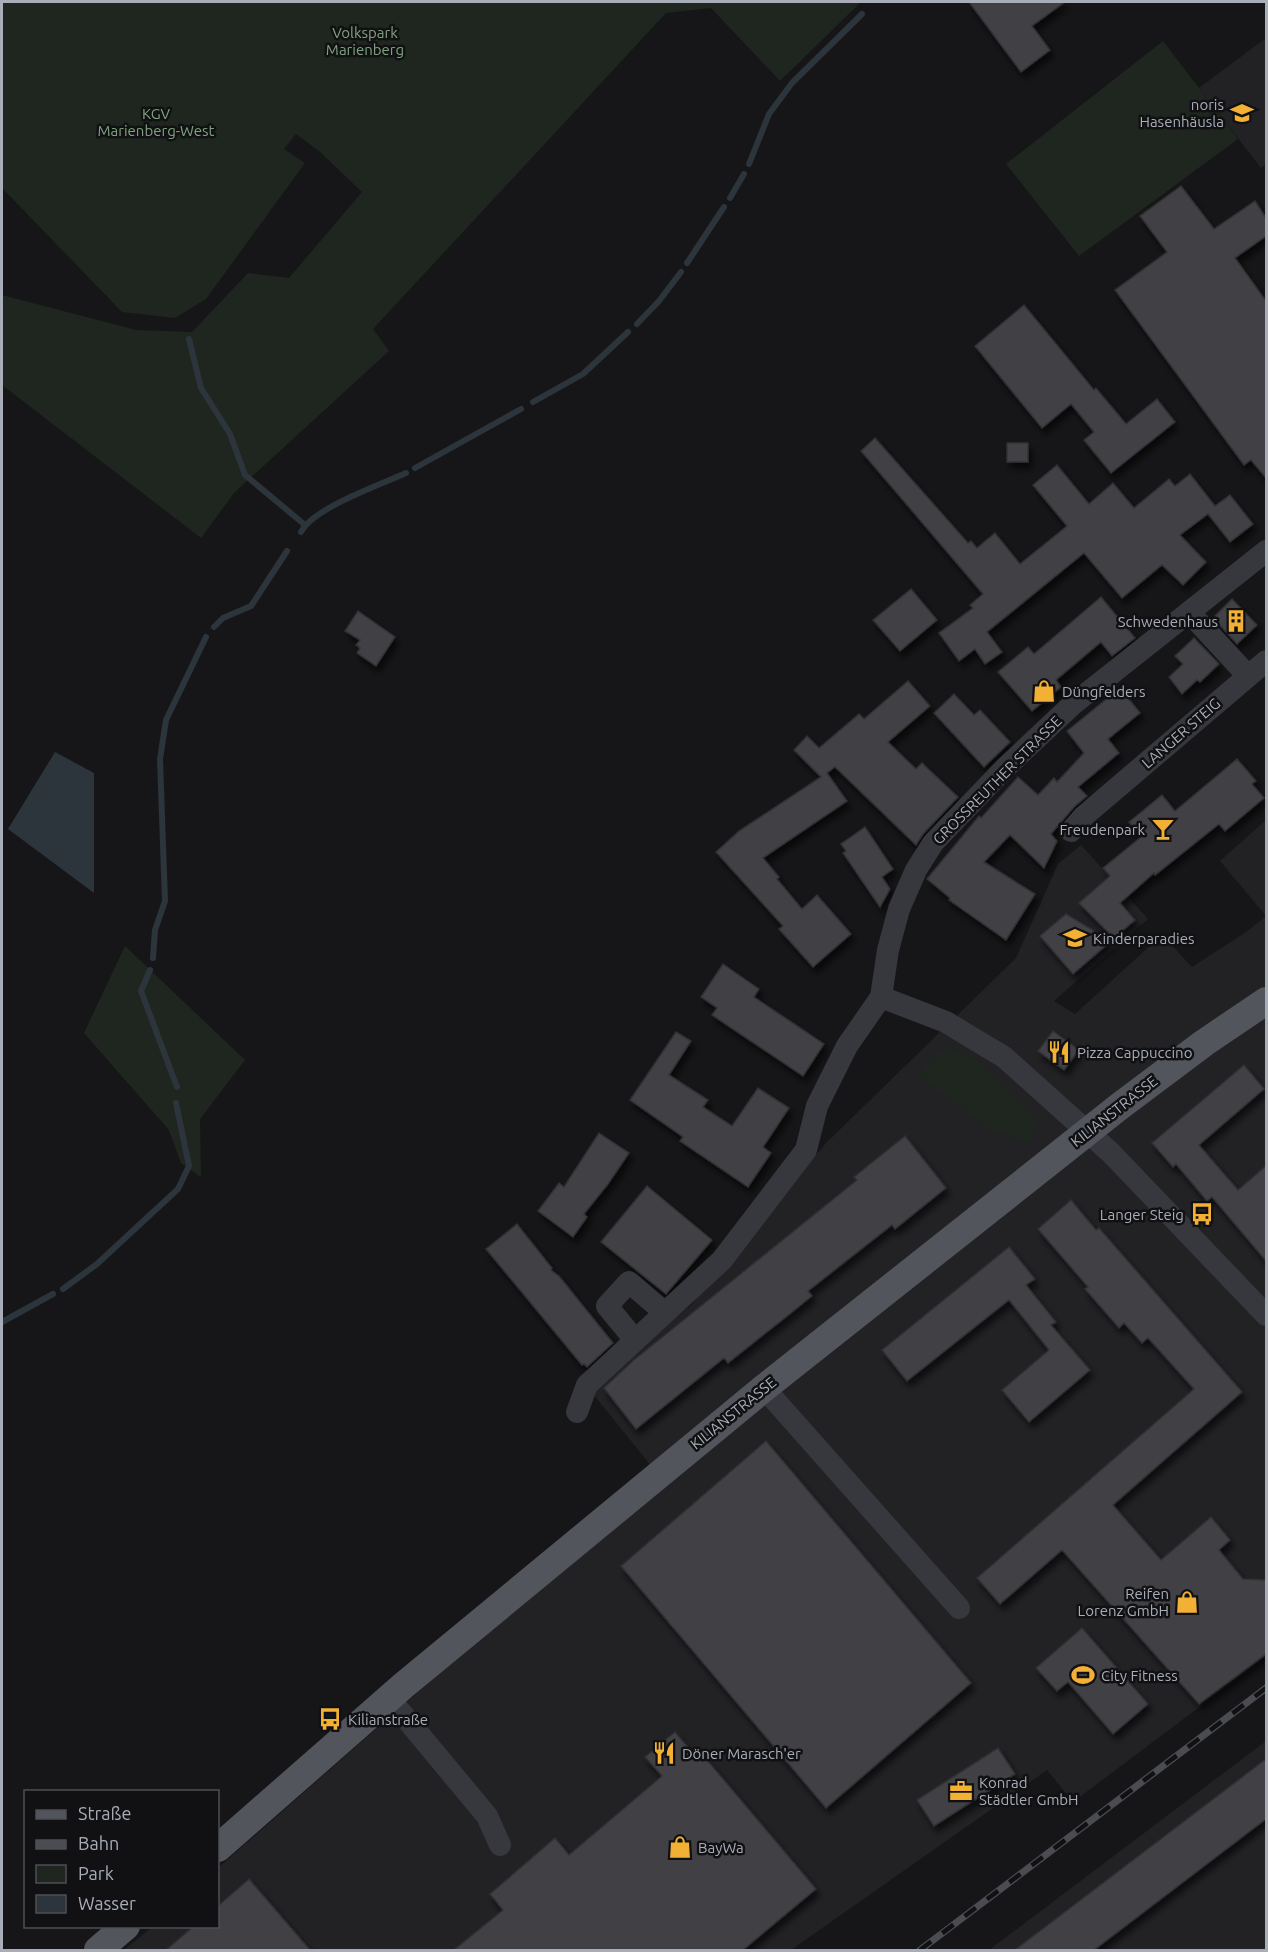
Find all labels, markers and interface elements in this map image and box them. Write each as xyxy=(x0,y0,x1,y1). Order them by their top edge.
park label: Volkspark Marienberg xyxy=(326,24,404,58)
place label: noris Hasenhäusla xyxy=(1139,96,1224,130)
school or university icon: noris Hasenhäusla xyxy=(1229,100,1255,126)
park label: KGV Marienberg-West xyxy=(98,105,215,139)
building icon: Schwedenhaus xyxy=(1223,608,1249,634)
place label: Schwedenhaus xyxy=(1118,613,1218,630)
shop icon: Düngfelders xyxy=(1031,678,1057,704)
place label: Düngfelders xyxy=(1062,683,1146,700)
street label: LANGER STEIG xyxy=(1138,694,1224,772)
street label: GROSSREUTHER STRASSE xyxy=(929,712,1065,848)
bar icon: Freudenpark xyxy=(1150,816,1176,842)
place label: Freudenpark xyxy=(1059,821,1145,838)
school or university icon: Kinderparadies xyxy=(1062,925,1088,951)
place label: Kinderparadies xyxy=(1093,930,1194,947)
restaurant icon: Pizza Cappuccino xyxy=(1046,1039,1072,1065)
place label: Pizza Cappuccino xyxy=(1077,1044,1192,1061)
street label: KILIANSTRASSE xyxy=(1067,1072,1161,1150)
bus stop icon: Langer Steig xyxy=(1189,1201,1215,1227)
place label: Langer Steig xyxy=(1100,1206,1184,1223)
street label: KILIANSTRASSE xyxy=(687,1373,779,1453)
place label: Reifen Lorenz GmbH xyxy=(1078,1585,1169,1619)
shop icon: Reifen Lorenz GmbH xyxy=(1174,1589,1200,1615)
sports icon: City Fitness xyxy=(1070,1662,1096,1688)
place label: City Fitness xyxy=(1101,1667,1178,1684)
bus stop icon: Kilianstraße xyxy=(317,1706,343,1732)
place label: Kilianstraße xyxy=(348,1711,428,1728)
restaurant icon: Döner Marasch'er xyxy=(651,1740,677,1766)
place label: Döner Marasch'er xyxy=(682,1745,801,1762)
place label: Konrad Städtler GmbH xyxy=(979,1774,1079,1808)
office icon: Konrad Städtler GmbH xyxy=(948,1778,974,1804)
legend xyxy=(24,1790,219,1928)
text: Straße xyxy=(78,1803,131,1823)
text: Bahn xyxy=(78,1833,119,1853)
shop icon: BayWa xyxy=(667,1834,693,1860)
place label: BayWa xyxy=(698,1839,744,1856)
text: Park xyxy=(78,1863,114,1883)
text: Wasser xyxy=(78,1893,136,1913)

